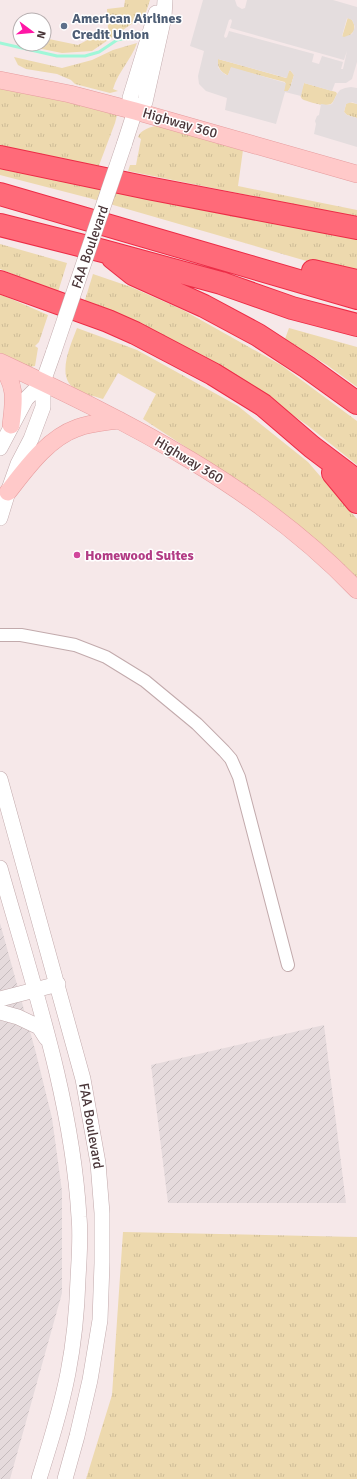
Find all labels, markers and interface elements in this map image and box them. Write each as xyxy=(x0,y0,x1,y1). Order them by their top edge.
place label: American Airlines Credit Union xyxy=(72,10,182,43)
north arrow xyxy=(12,12,52,52)
marker: American Airlines Credit Union xyxy=(59,21,69,31)
text: N xyxy=(34,29,48,40)
street label: Highway 360 xyxy=(141,104,219,142)
street label: FAA Boulevard xyxy=(68,203,112,291)
street label: Highway 360 xyxy=(152,433,226,487)
place label: Homewood Suites xyxy=(85,547,194,564)
marker: Homewood Suites xyxy=(72,550,82,560)
street label: FAA Boulevard xyxy=(75,1082,107,1170)

